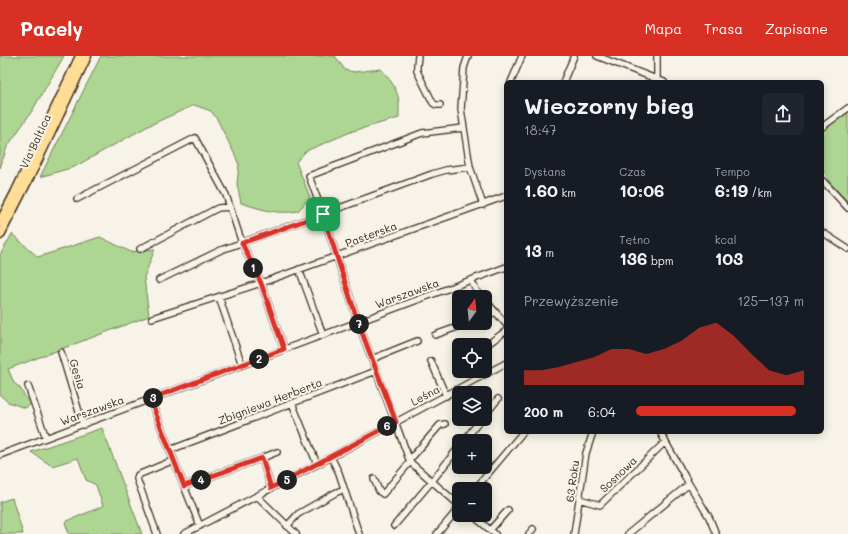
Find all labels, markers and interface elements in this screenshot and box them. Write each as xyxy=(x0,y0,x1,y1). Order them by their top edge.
text: Pacely xyxy=(20,16,83,41)
text: Mapa xyxy=(645,19,682,38)
text: Trasa xyxy=(704,19,743,38)
text: Zapisane xyxy=(765,19,828,38)
text: Wieczorny bieg xyxy=(524,91,694,120)
button: share xyxy=(762,93,804,135)
street label: Via Baltica xyxy=(16,111,54,171)
text: 18:47 xyxy=(524,121,557,138)
text: Dystans xyxy=(524,164,566,179)
text: Czas xyxy=(619,164,646,179)
text: Tempo xyxy=(715,164,750,179)
text: 1.60 xyxy=(524,179,558,201)
text: 10:06 xyxy=(619,179,664,201)
text: 6:19 xyxy=(715,179,748,201)
text: km xyxy=(558,185,576,200)
text: /km xyxy=(748,185,772,200)
pin xyxy=(306,197,340,231)
icon: arrive xyxy=(312,203,334,225)
street label: Pasterska xyxy=(343,218,399,250)
text: Tętno xyxy=(619,232,650,247)
text: kcal xyxy=(715,232,737,247)
text: 13 xyxy=(524,239,542,261)
text: m xyxy=(542,245,554,260)
text: 136 xyxy=(619,247,647,269)
text: 103 xyxy=(715,247,743,269)
text: bpm xyxy=(647,253,673,268)
pin: 1 xyxy=(243,258,263,278)
text: 1 xyxy=(251,260,255,275)
street label: Warszawska xyxy=(373,274,441,311)
north arrow xyxy=(452,290,492,330)
map controls xyxy=(452,290,492,522)
text: Przewyższenie xyxy=(524,292,619,309)
text: 125–137 m xyxy=(738,292,804,309)
pin: 7 xyxy=(349,314,369,334)
text: 7 xyxy=(356,316,362,331)
button: locate xyxy=(452,338,492,378)
pin: 2 xyxy=(249,349,269,369)
text: 2 xyxy=(256,351,262,366)
street label: Gęsia xyxy=(66,357,90,391)
street label: Zbigniewa Herberta xyxy=(216,374,324,428)
street label: Leśna xyxy=(408,381,442,409)
button: layers xyxy=(452,386,492,426)
pin: 3 xyxy=(143,388,163,408)
text: 3 xyxy=(150,390,156,405)
street label: Warszawska xyxy=(58,391,126,428)
text: 200 m xyxy=(524,403,563,420)
text: 6:04 xyxy=(588,403,616,420)
pin: 6 xyxy=(377,416,397,436)
text: 6 xyxy=(384,418,390,433)
button: + xyxy=(452,434,492,474)
street label: Sosnowa xyxy=(596,453,640,495)
street label: 63 Roku xyxy=(562,459,582,503)
pin: 4 xyxy=(191,470,211,490)
pin: 5 xyxy=(277,470,297,490)
text: 4 xyxy=(198,472,204,487)
text: 5 xyxy=(284,472,290,487)
button: − xyxy=(452,482,492,522)

